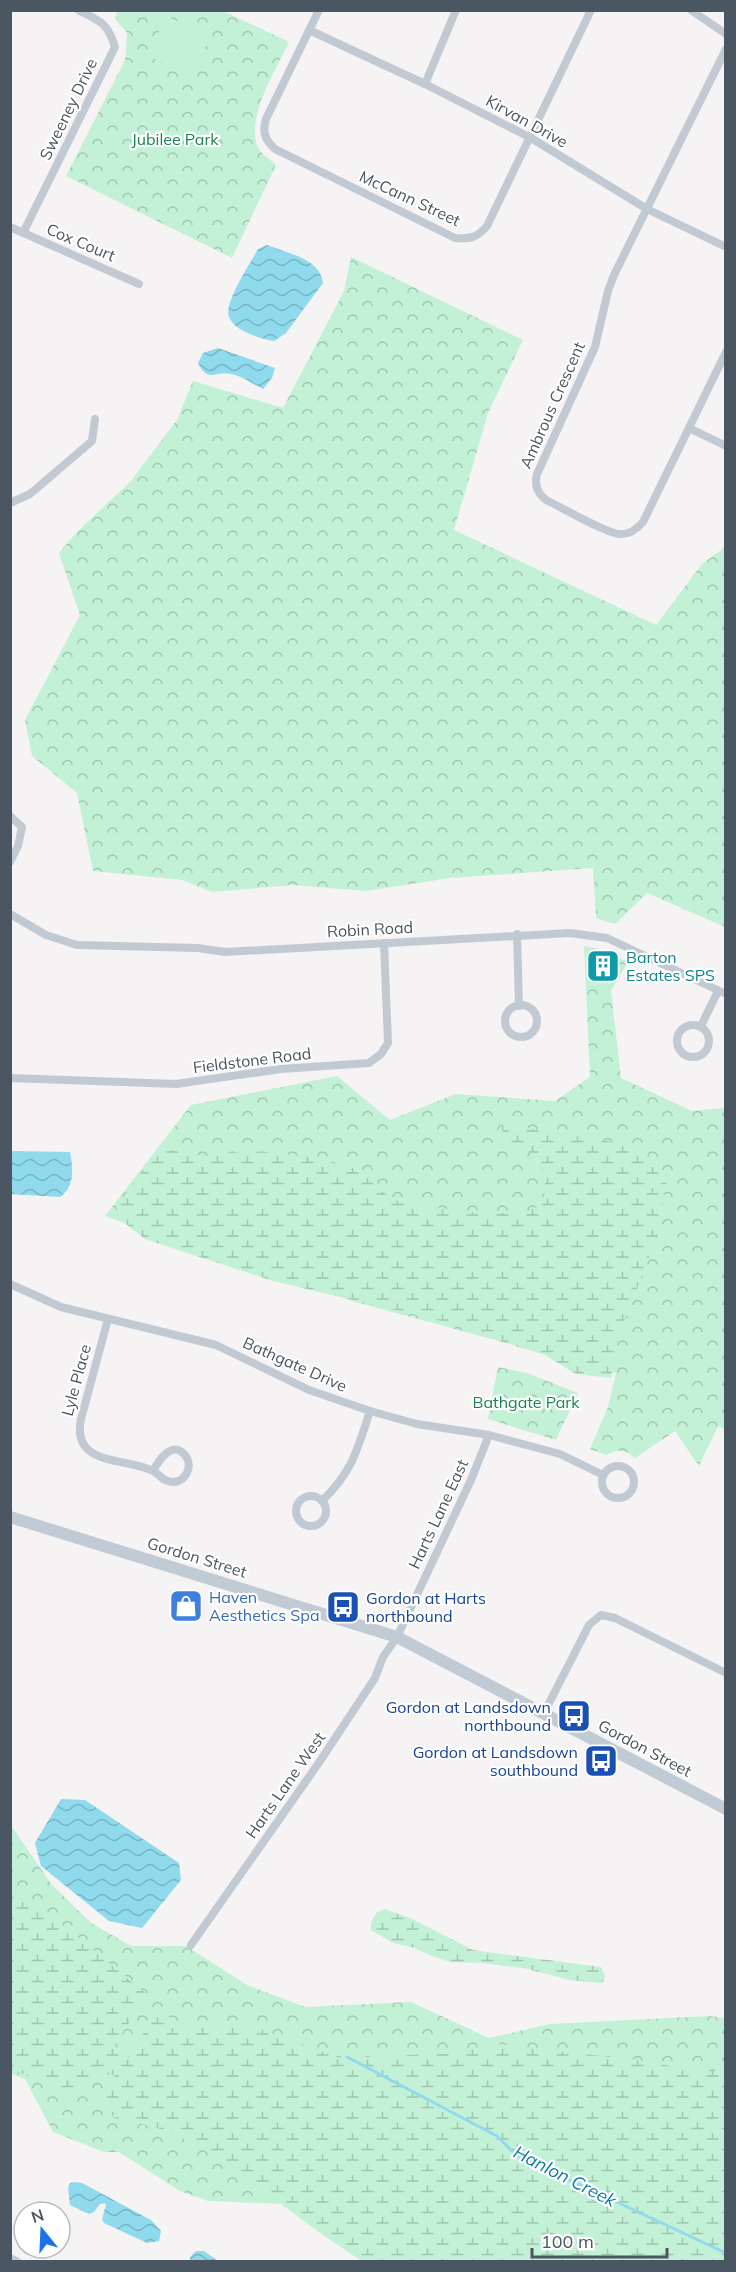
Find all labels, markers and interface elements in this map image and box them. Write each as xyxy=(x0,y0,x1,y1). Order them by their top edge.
street label: Sweeney Drive xyxy=(35,55,101,163)
street label: Kirvan Drive xyxy=(483,90,571,152)
park label: Jubilee Park xyxy=(132,129,219,149)
street label: McCann Street xyxy=(356,166,464,230)
street label: Cox Court xyxy=(44,219,119,266)
street label: Ambrous Crescent xyxy=(515,338,589,471)
street label: Robin Road xyxy=(326,917,414,941)
place label: Barton Estates SPS xyxy=(626,947,715,985)
building icon: Barton Estates SPS xyxy=(585,948,621,984)
street label: Fieldstone Road xyxy=(192,1043,312,1077)
street label: Bathgate Drive xyxy=(240,1332,350,1396)
street label: Lyle Place xyxy=(57,1342,95,1418)
park label: Bathgate Park xyxy=(473,1392,580,1412)
street label: Harts Lane East xyxy=(404,1456,472,1572)
street label: Gordon Street xyxy=(145,1532,250,1582)
place label: Haven Aesthetics Spa xyxy=(209,1587,320,1625)
shop icon: Haven Aesthetics Spa xyxy=(168,1588,204,1624)
place label: Gordon at Harts northbound xyxy=(366,1588,486,1626)
bus stop icon: Gordon at Harts northbound xyxy=(325,1589,361,1625)
place label: Gordon at Landsdown northbound xyxy=(386,1697,551,1735)
bus stop icon: Gordon at Landsdown northbound xyxy=(556,1698,592,1734)
street label: Gordon Street xyxy=(595,1715,696,1781)
street label: Harts Lane West xyxy=(241,1728,329,1842)
place label: Gordon at Landsdown southbound xyxy=(413,1742,578,1780)
bus stop icon: Gordon at Landsdown southbound xyxy=(583,1743,619,1779)
water label: Hanlon Creek xyxy=(510,2140,621,2212)
north arrow xyxy=(12,2200,72,2260)
text: N xyxy=(29,2204,46,2227)
scale bar xyxy=(532,2221,667,2259)
text: 100 m xyxy=(541,2230,594,2253)

